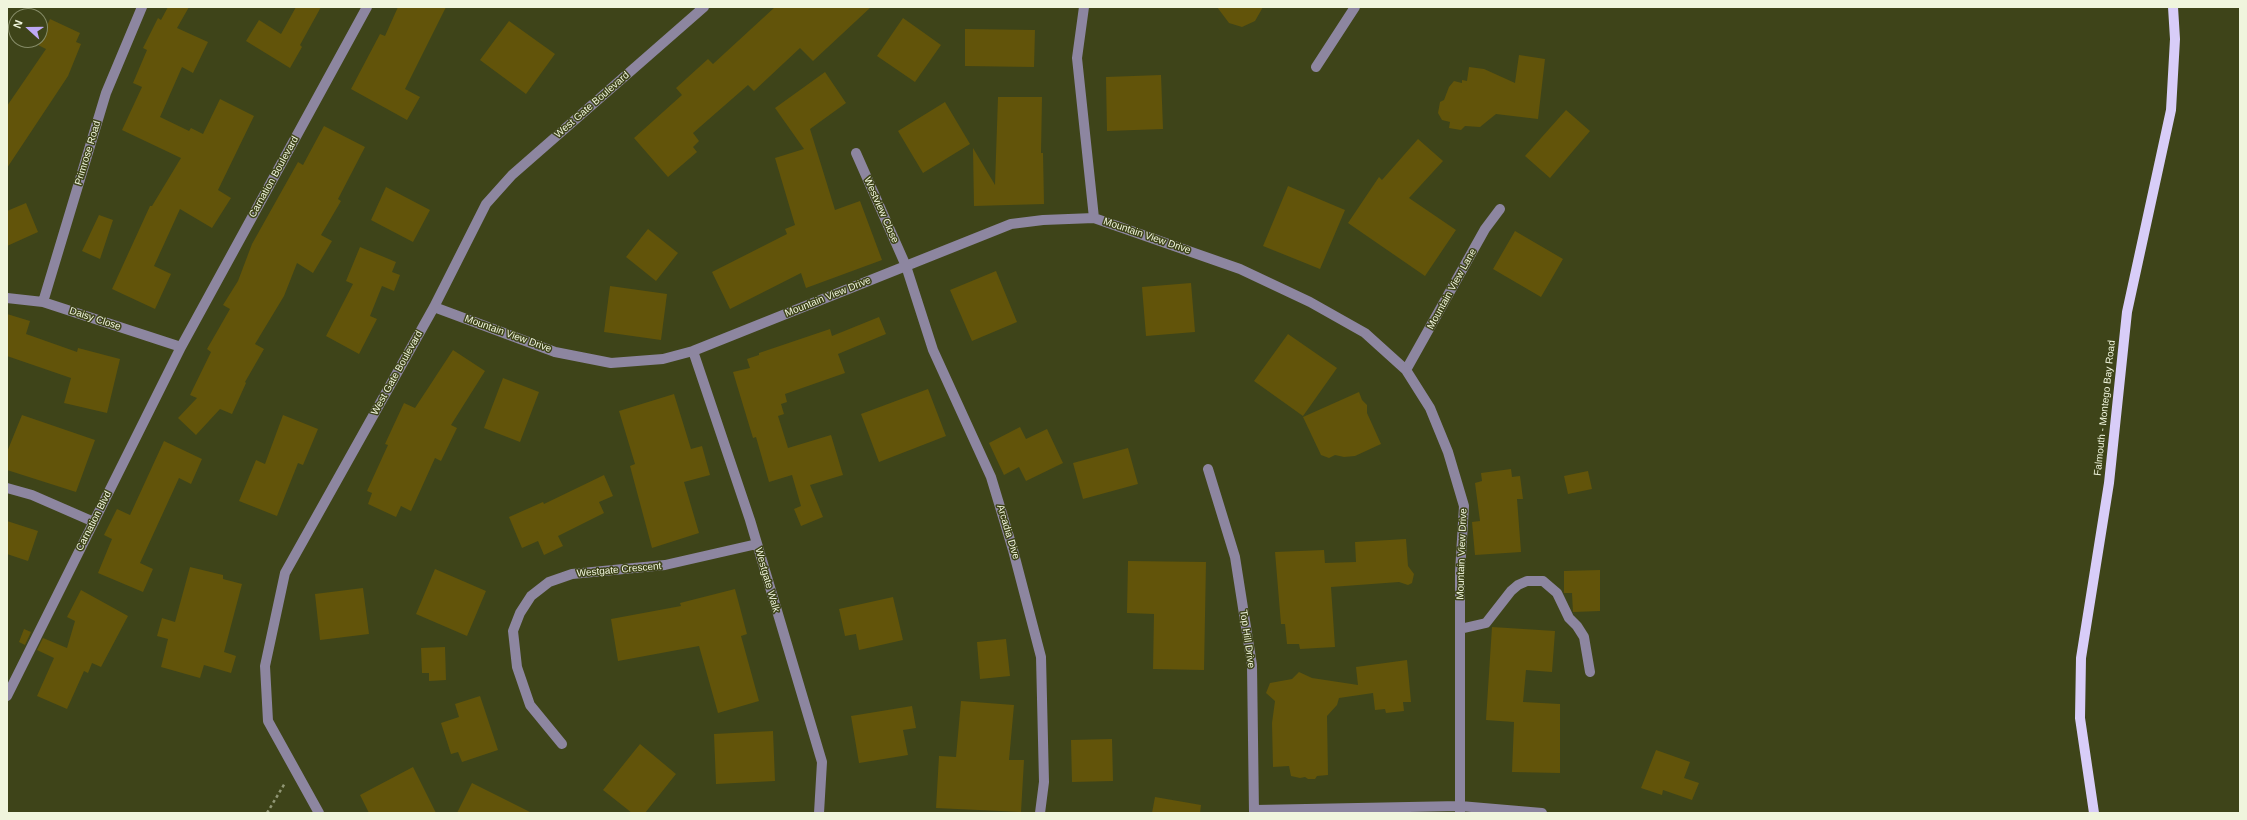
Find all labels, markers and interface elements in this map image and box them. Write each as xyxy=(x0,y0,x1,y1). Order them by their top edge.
north arrow xyxy=(8,8,48,48)
text: N xyxy=(11,18,25,30)
street label: West Gate Boulevard xyxy=(552,69,632,141)
street label: Primrose Road xyxy=(73,119,103,187)
street label: Carnation Boulevard xyxy=(247,134,301,220)
street label: Westview Close xyxy=(861,175,901,245)
street label: Mountain View Drive xyxy=(1102,215,1192,257)
street label: Mountain View Lane xyxy=(1425,247,1479,331)
street label: Mountain View Drive xyxy=(783,274,873,320)
street label: Daisy Close xyxy=(68,305,122,333)
street label: Mountain View Drive xyxy=(463,313,553,355)
street label: West Gate Boulevard xyxy=(369,329,425,417)
street label: Falmouth - Montego Bay Road xyxy=(2092,340,2118,476)
street label: Carnation Blvd xyxy=(74,489,114,553)
street label: Arcadia Dive xyxy=(994,503,1022,561)
street label: Mountain View Drive xyxy=(1454,508,1470,600)
street label: Westgate Walk xyxy=(752,546,782,614)
street label: Westgate Crescent xyxy=(576,560,662,580)
street label: Top Hill Drive xyxy=(1237,609,1257,669)

